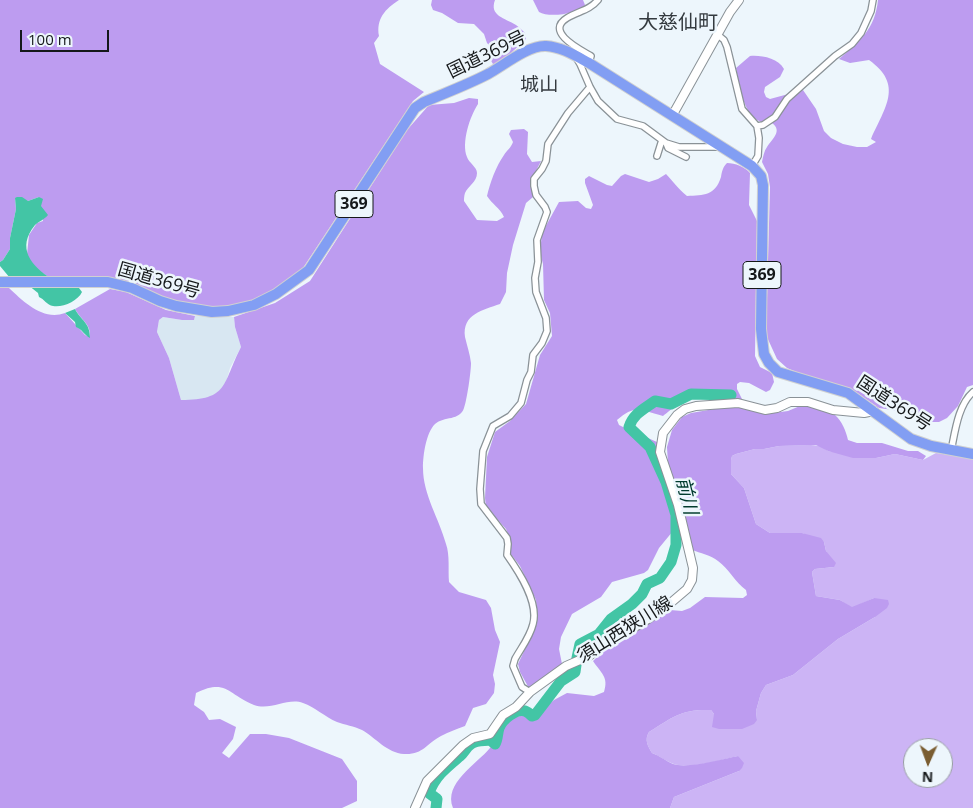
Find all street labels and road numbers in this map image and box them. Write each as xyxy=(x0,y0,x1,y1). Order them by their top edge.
street label: 国道369号 xyxy=(444,27,530,83)
road number: 369 xyxy=(335,190,373,218)
street label: 国道369号 xyxy=(115,259,203,303)
road number: 369 xyxy=(743,262,781,288)
street label: 国道369号 xyxy=(853,372,935,436)
street label: 須山西狭川線 xyxy=(573,592,677,668)

